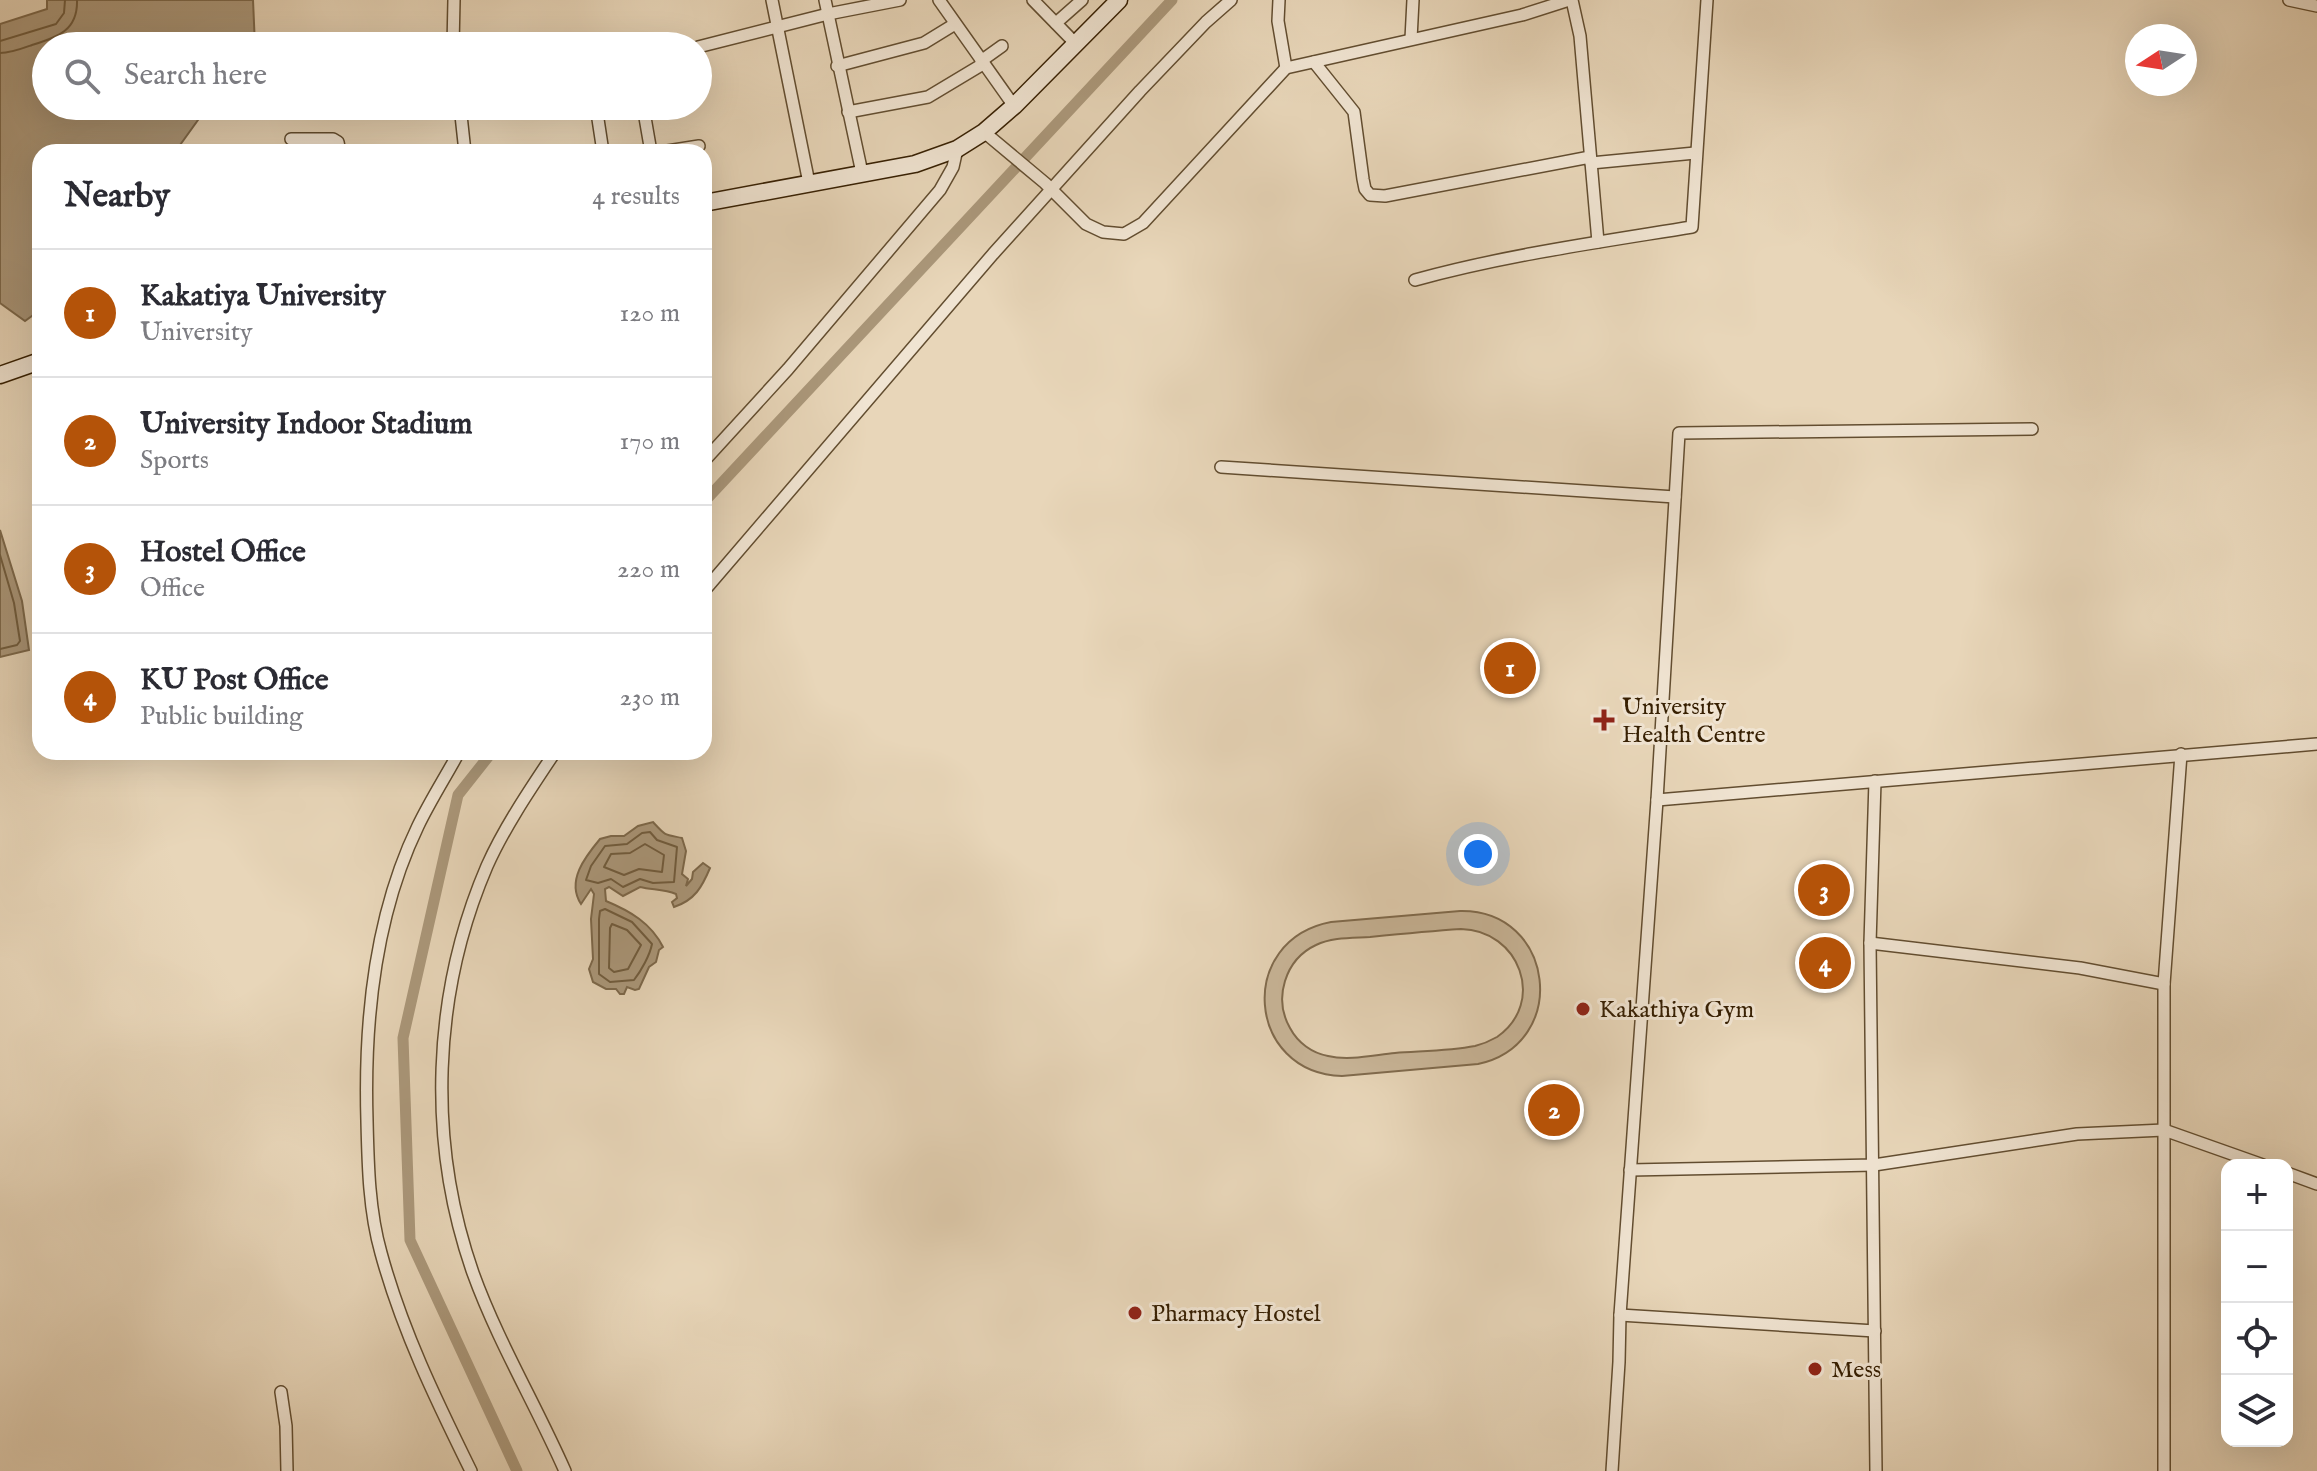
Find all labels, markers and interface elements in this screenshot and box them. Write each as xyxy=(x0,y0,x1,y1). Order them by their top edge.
north arrow xyxy=(2125,24,2197,96)
search box xyxy=(32,32,712,120)
icon: search xyxy=(60,54,104,98)
text: Search here xyxy=(124,57,267,95)
text: Nearby xyxy=(64,175,170,218)
text: 4 results xyxy=(592,180,680,213)
text: Kakatiya University xyxy=(140,278,386,316)
text: 1 xyxy=(85,297,95,330)
text: 120 m xyxy=(620,297,680,330)
text: University xyxy=(140,316,253,349)
text: University Indoor Stadium xyxy=(140,406,472,444)
text: 2 xyxy=(84,425,96,458)
text: 170 m xyxy=(620,425,680,458)
text: Sports xyxy=(140,444,209,477)
text: Hostel Office xyxy=(140,534,306,572)
text: 3 xyxy=(85,553,95,586)
text: 220 m xyxy=(617,553,680,586)
text: Office xyxy=(140,572,205,605)
pin: 1 xyxy=(1484,638,1536,698)
text: KU Post Office xyxy=(140,662,328,700)
text: 4 xyxy=(84,681,96,714)
text: 230 m xyxy=(620,681,680,714)
place label: University Health Centre xyxy=(1622,692,1765,751)
text: Public building xyxy=(140,700,303,733)
marker: University Health Centre xyxy=(1593,709,1615,731)
your location xyxy=(1458,834,1498,874)
pin: 3 xyxy=(1798,860,1850,920)
pin: 4 xyxy=(1799,933,1851,993)
place label: Kakathiya Gym xyxy=(1599,995,1754,1026)
marker: Kakathiya Gym xyxy=(1574,1000,1592,1018)
pin: 2 xyxy=(1528,1080,1580,1140)
map controls xyxy=(2221,1159,2293,1447)
button: + xyxy=(2221,1159,2293,1231)
button: − xyxy=(2221,1231,2293,1303)
place label: Pharmacy Hostel xyxy=(1151,1299,1321,1330)
button: locate xyxy=(2221,1303,2293,1375)
marker: Pharmacy Hostel xyxy=(1126,1304,1144,1322)
place label: Mess xyxy=(1831,1355,1881,1386)
marker: Mess xyxy=(1806,1360,1824,1378)
button: layers xyxy=(2221,1375,2293,1447)

